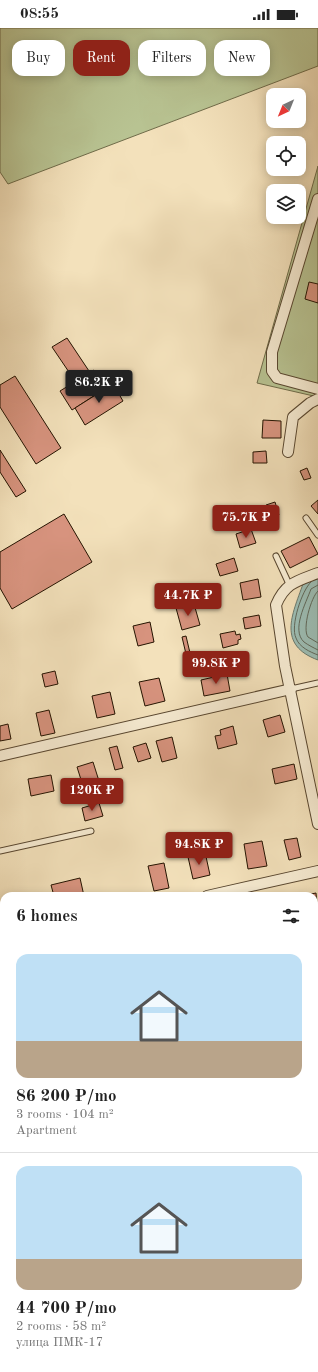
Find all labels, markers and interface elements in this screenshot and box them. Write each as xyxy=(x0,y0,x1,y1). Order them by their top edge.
text: 08:55 xyxy=(20,7,59,22)
chip: Buy xyxy=(12,40,65,76)
chip: Rent xyxy=(73,40,130,76)
chip: Filters xyxy=(138,40,206,76)
chip: New xyxy=(214,40,270,76)
north arrow xyxy=(266,88,306,128)
map controls xyxy=(266,88,306,224)
button: locate xyxy=(266,136,306,176)
button: layers xyxy=(266,184,306,224)
pin: 86.2K ₽ xyxy=(62,370,136,404)
text: 86.2K ₽ xyxy=(74,376,124,389)
pin: 75.7K ₽ xyxy=(209,505,283,539)
text: 75.7K ₽ xyxy=(221,511,271,524)
pin: 44.7K ₽ xyxy=(151,583,225,617)
text: 44.7K ₽ xyxy=(163,589,213,602)
pin: 99.8K ₽ xyxy=(179,651,253,685)
text: 99.8K ₽ xyxy=(191,657,241,670)
pin: 120K ₽ xyxy=(59,778,125,812)
text: 120K ₽ xyxy=(69,784,115,797)
pin: 94.8K ₽ xyxy=(162,832,236,866)
text: 94.8K ₽ xyxy=(174,838,224,851)
icon: filters xyxy=(280,905,302,927)
text: 6 homes xyxy=(16,908,78,925)
icon: home xyxy=(123,980,195,1052)
text: 86 200 ₽/mo xyxy=(16,1088,117,1105)
text: 3 rooms · 104 m² xyxy=(16,1108,114,1121)
text: Apartment xyxy=(16,1124,77,1137)
icon: home xyxy=(123,1192,195,1264)
text: 44 700 ₽/mo xyxy=(16,1300,117,1317)
text: 2 rooms · 58 m² xyxy=(16,1320,106,1333)
text: улица ПМК-17 xyxy=(16,1336,103,1349)

